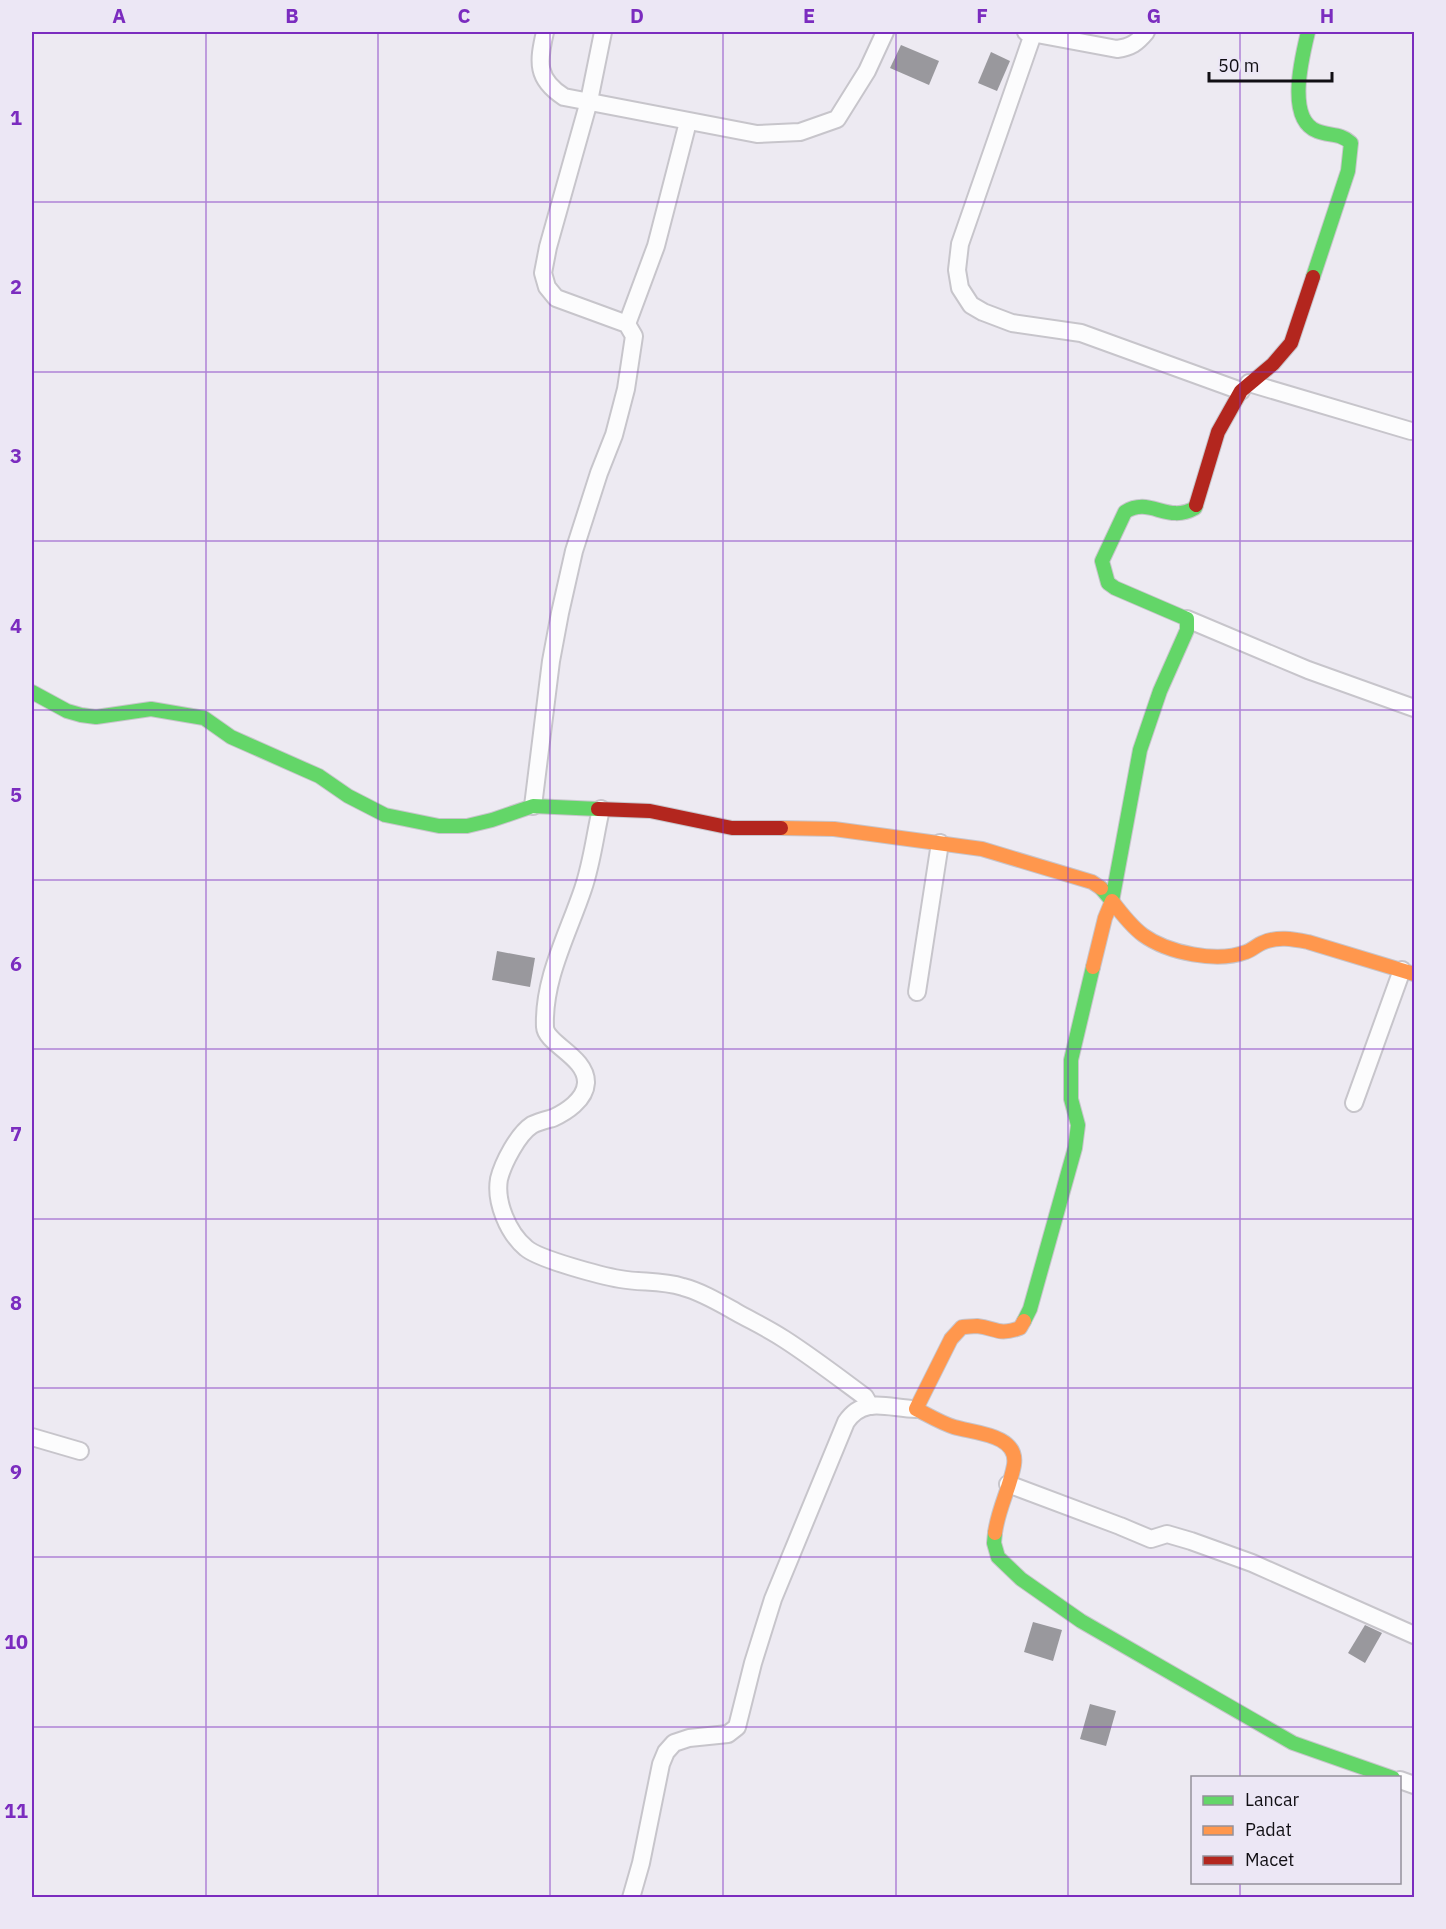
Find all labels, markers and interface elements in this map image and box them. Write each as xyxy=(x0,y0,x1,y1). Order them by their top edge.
text: A xyxy=(112,2,126,29)
text: B xyxy=(285,2,299,29)
text: C xyxy=(457,2,471,29)
text: D xyxy=(630,2,644,29)
text: E xyxy=(803,2,815,29)
text: F xyxy=(976,2,988,29)
text: G xyxy=(1147,2,1161,29)
text: H xyxy=(1320,2,1334,29)
scale bar xyxy=(1209,45,1332,83)
text: 50 m xyxy=(1218,54,1260,77)
text: 1 xyxy=(10,104,22,131)
text: 2 xyxy=(10,273,22,300)
text: 3 xyxy=(10,442,22,469)
text: 4 xyxy=(10,612,22,639)
text: 5 xyxy=(10,781,22,808)
text: 6 xyxy=(10,950,22,977)
text: 7 xyxy=(10,1120,22,1147)
text: 8 xyxy=(10,1289,22,1316)
text: 9 xyxy=(10,1458,22,1485)
text: 10 xyxy=(4,1628,28,1655)
legend xyxy=(1191,1776,1401,1884)
text: Lancar xyxy=(1245,1788,1300,1811)
text: 11 xyxy=(4,1797,28,1824)
text: Padat xyxy=(1245,1818,1292,1841)
text: Macet xyxy=(1245,1848,1294,1871)

